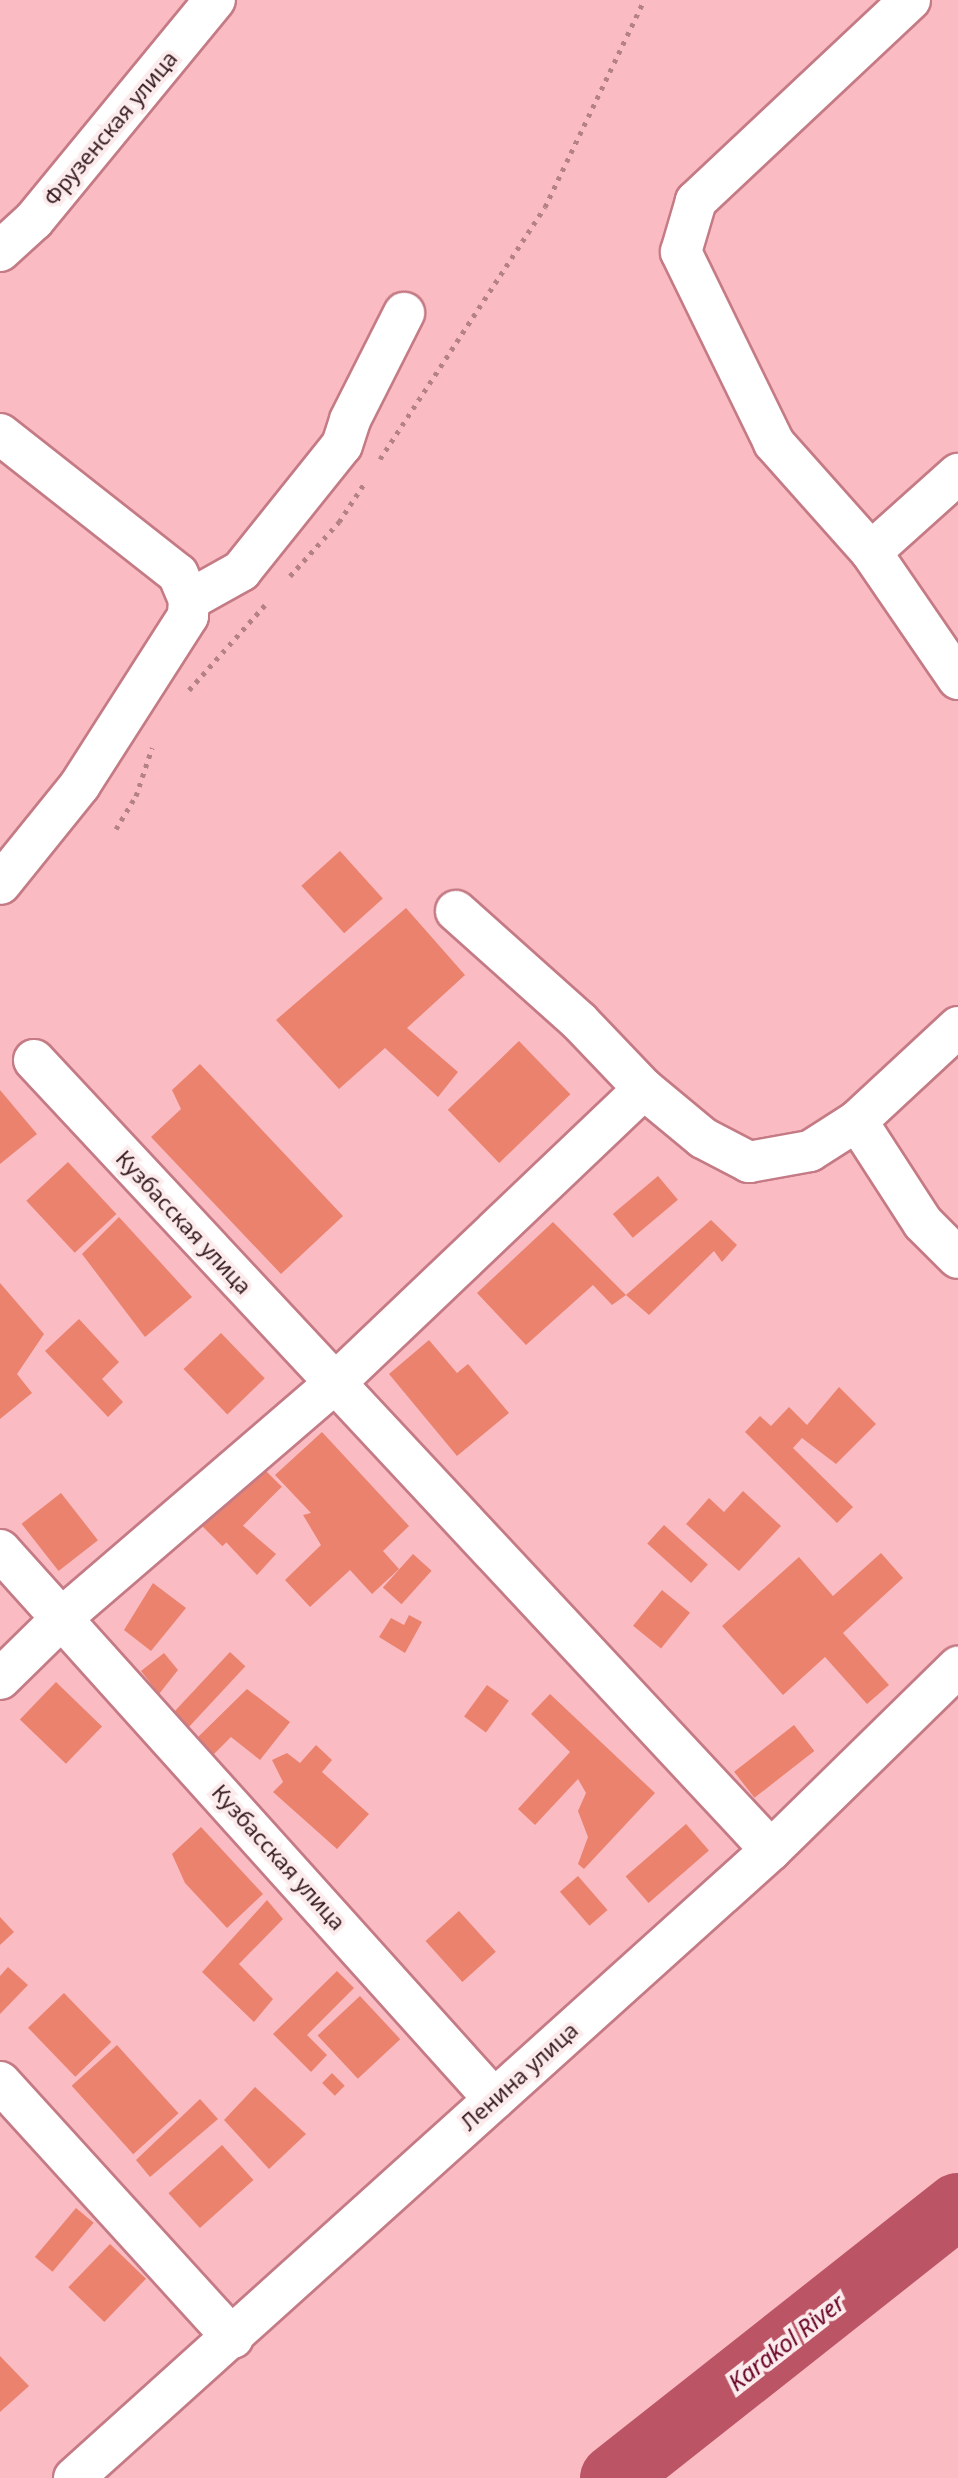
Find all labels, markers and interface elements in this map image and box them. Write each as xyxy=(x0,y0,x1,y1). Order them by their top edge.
street label: Фрузенская улица xyxy=(38,45,182,211)
street label: Кузбасская улица xyxy=(111,1145,257,1299)
street label: Кузбасская улица xyxy=(207,1779,351,1935)
street label: Ленина улица xyxy=(455,2017,583,2135)
water label: Karakol River xyxy=(722,2288,850,2396)

